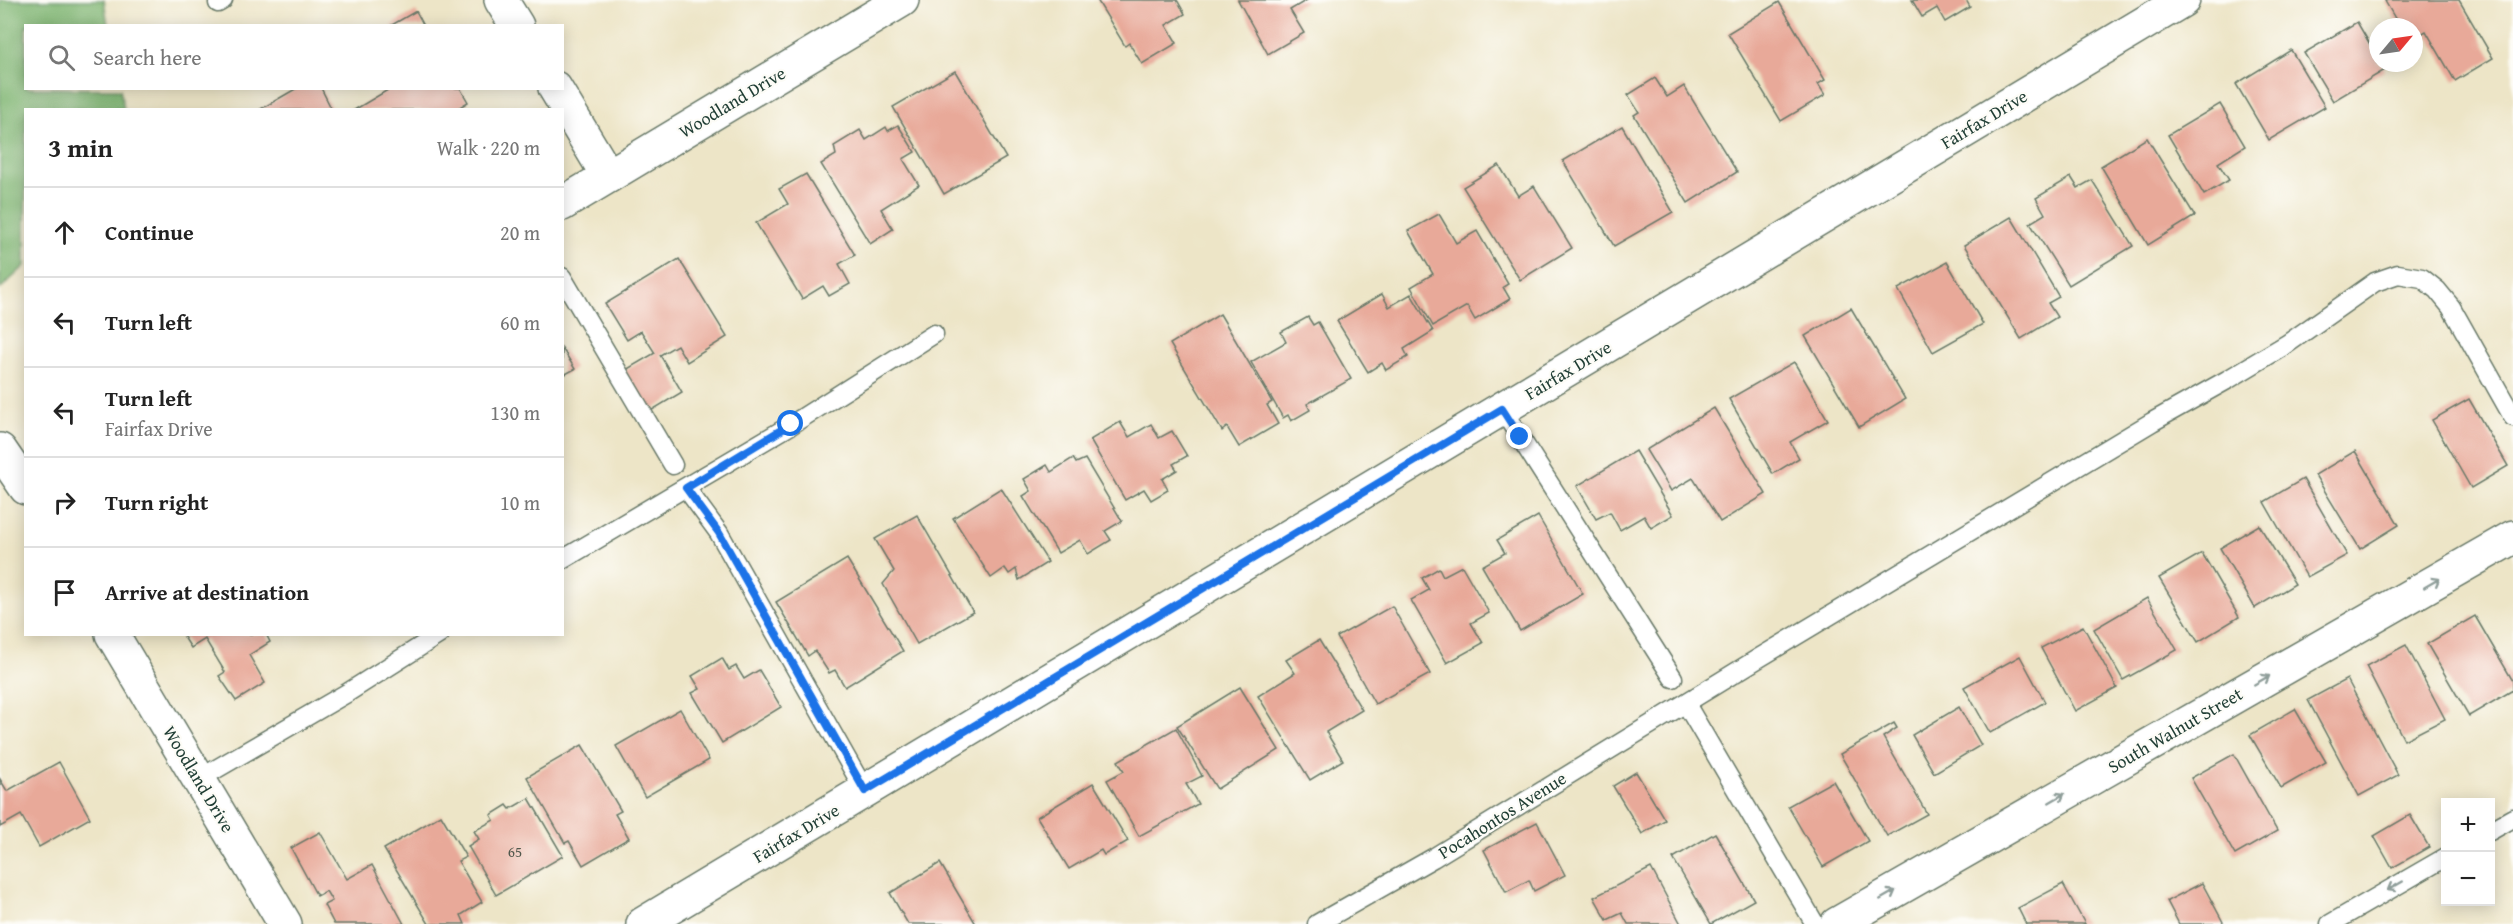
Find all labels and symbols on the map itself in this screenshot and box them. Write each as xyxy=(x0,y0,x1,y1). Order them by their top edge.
north arrow xyxy=(2369,18,2423,72)
street label: Woodland Drive xyxy=(674,59,790,145)
street label: Fairfax Drive xyxy=(1936,82,2032,156)
street label: Fairfax Drive xyxy=(1520,333,1616,407)
route start xyxy=(777,410,803,436)
route end xyxy=(1506,423,1532,449)
one-way arrow xyxy=(2422,577,2440,588)
one-way arrow xyxy=(2253,674,2270,686)
street label: South Walnut Street xyxy=(2102,680,2248,780)
street label: Woodland Drive xyxy=(156,721,242,837)
street label: Pocahontos Avenue xyxy=(1433,765,1571,865)
one-way arrow xyxy=(2048,792,2065,804)
street label: Fairfax Drive xyxy=(748,796,844,870)
house number: 65 xyxy=(508,841,522,862)
one-way arrow xyxy=(2387,881,2404,893)
one-way arrow xyxy=(1878,889,1896,900)

